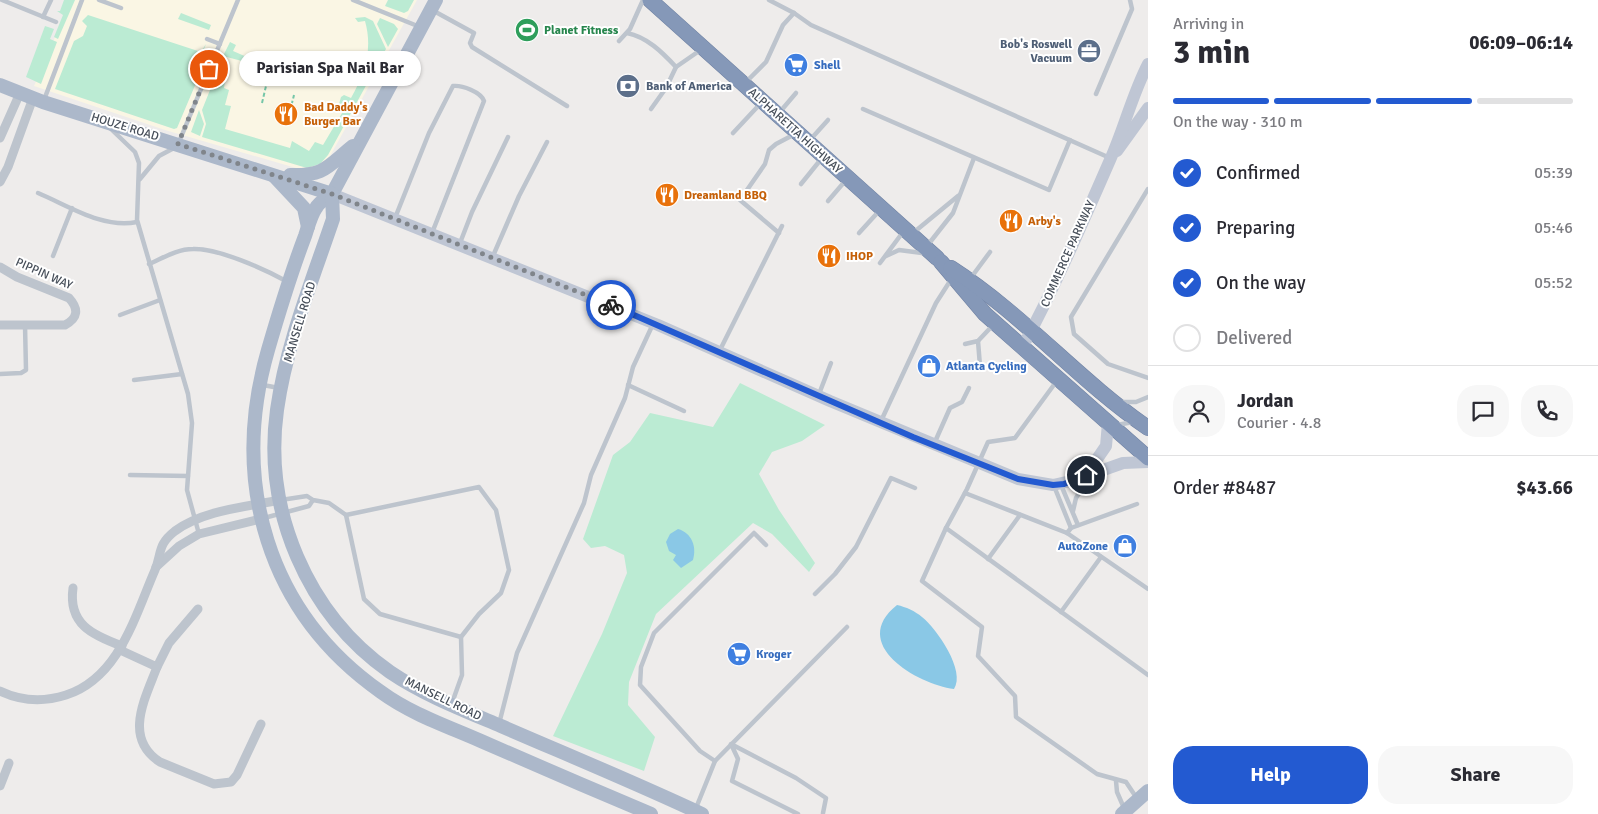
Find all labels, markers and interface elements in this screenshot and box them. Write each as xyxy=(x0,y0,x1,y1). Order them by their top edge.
text: Arriving in xyxy=(1173,14,1244,34)
sports icon: Planet Fitness xyxy=(514,17,540,43)
place label: Planet Fitness xyxy=(544,23,619,38)
text: 06:09–06:14 xyxy=(1469,31,1573,55)
text: 3 min xyxy=(1173,33,1250,72)
place label: Bob's Roswell Vacuum xyxy=(1000,37,1072,66)
office icon: Bob's Roswell Vacuum xyxy=(1076,38,1102,64)
pin xyxy=(188,48,230,90)
callout: Parisian Spa Nail Bar xyxy=(239,52,422,86)
supermarket icon: Shell xyxy=(783,52,809,78)
icon: bag xyxy=(195,55,223,83)
text: Parisian Spa Nail Bar xyxy=(256,58,404,78)
place label: Shell xyxy=(814,58,841,73)
bank icon: Bank of America xyxy=(615,73,641,99)
place label: Bank of America xyxy=(646,79,732,94)
street label: ALPHARETTA HIGHWAY xyxy=(745,85,845,177)
place label: Bad Daddy's Burger Bar xyxy=(304,100,368,129)
restaurant icon: Bad Daddy's Burger Bar xyxy=(273,101,299,127)
street label: HOUZE ROAD xyxy=(89,110,161,144)
text: On the way · 310 m xyxy=(1173,112,1303,132)
icon: check xyxy=(1173,159,1201,187)
text: Confirmed xyxy=(1216,161,1300,185)
text: 05:39 xyxy=(1534,163,1573,183)
restaurant icon: Dreamland BBQ xyxy=(654,182,680,208)
place label: Dreamland BBQ xyxy=(684,188,767,203)
street label: COMMERCE PARKWAY xyxy=(1038,198,1098,310)
restaurant icon: Arby's xyxy=(998,208,1024,234)
place label: Arby's xyxy=(1028,214,1062,229)
icon: check xyxy=(1173,214,1201,242)
text: Preparing xyxy=(1216,216,1295,240)
text: 05:46 xyxy=(1534,218,1573,238)
restaurant icon: IHOP xyxy=(816,243,842,269)
place label: IHOP xyxy=(846,249,873,264)
street label: PIPPIN WAY xyxy=(13,255,75,293)
icon: check xyxy=(1173,269,1201,297)
text: On the way xyxy=(1216,271,1306,295)
text: 05:52 xyxy=(1534,273,1573,293)
street label: MANSELL ROAD xyxy=(281,280,319,364)
courier xyxy=(586,280,636,330)
icon: bike xyxy=(597,291,625,319)
text: Delivered xyxy=(1216,326,1292,350)
shop icon: Atlanta Cycling xyxy=(916,353,942,379)
place label: Atlanta Cycling xyxy=(946,359,1027,374)
button: person xyxy=(1173,385,1225,437)
button: chat xyxy=(1457,385,1509,437)
button: phone xyxy=(1521,385,1573,437)
text: Jordan xyxy=(1237,389,1294,413)
text: Courier · 4.8 xyxy=(1237,413,1321,433)
pin xyxy=(1065,454,1107,496)
icon: home xyxy=(1072,461,1100,489)
text: Order #8487 xyxy=(1173,476,1276,500)
text: $43.66 xyxy=(1516,476,1573,500)
shop icon: AutoZone xyxy=(1112,533,1138,559)
place label: AutoZone xyxy=(1058,539,1108,554)
supermarket icon: Kroger xyxy=(726,641,752,667)
place label: Kroger xyxy=(756,647,792,662)
street label: MANSELL ROAD xyxy=(402,674,484,724)
button: Help xyxy=(1173,746,1368,804)
button: Share xyxy=(1378,746,1573,804)

